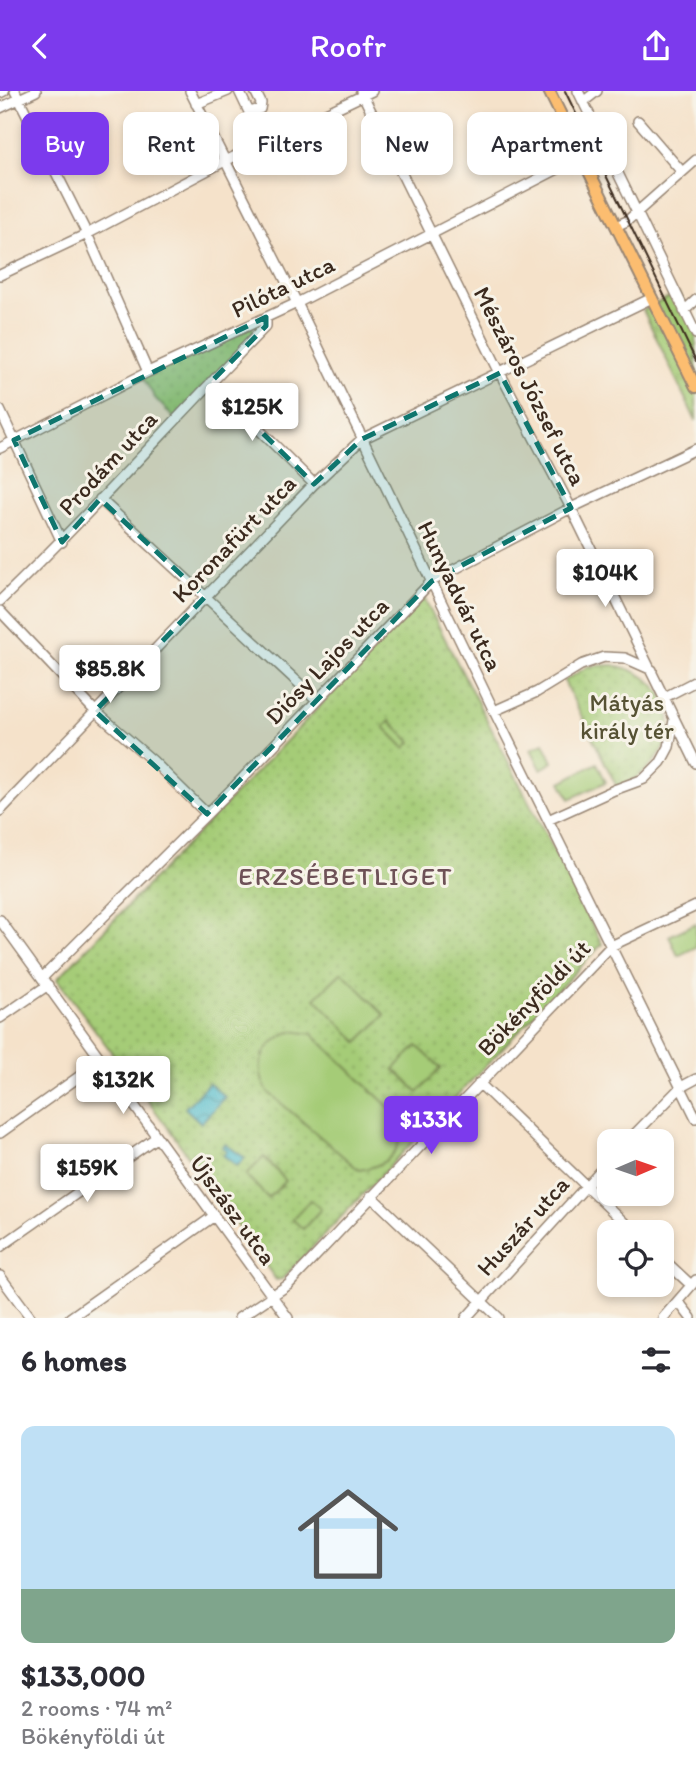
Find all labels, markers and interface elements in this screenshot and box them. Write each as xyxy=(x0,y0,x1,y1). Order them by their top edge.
icon: back xyxy=(21,27,59,65)
text: Roofr xyxy=(310,27,386,65)
icon: share xyxy=(637,27,675,65)
chip: Buy xyxy=(21,112,109,175)
chip: Rent xyxy=(123,112,219,175)
chip: Filters xyxy=(233,112,347,175)
chip: New xyxy=(361,112,453,175)
chip: Apartment xyxy=(467,112,627,175)
street label: Pilóta utca xyxy=(226,249,340,324)
street label: Mészáros József utca xyxy=(468,281,593,491)
pin: $125K xyxy=(203,383,301,443)
text: $125K xyxy=(221,392,283,420)
street label: Prodám utca xyxy=(52,404,164,521)
street label: Koronafürt utca xyxy=(166,469,302,608)
street label: Hunyadvár utca xyxy=(412,516,510,676)
pin: $104K xyxy=(556,549,654,609)
text: $104K xyxy=(572,558,638,586)
street label: Diósy Lajos utca xyxy=(259,591,395,730)
pin: $85.8K xyxy=(53,645,167,705)
text: $85.8K xyxy=(75,654,145,682)
park label: Mátyás király tér xyxy=(580,688,674,745)
district label: ERZSÉBETLIGET xyxy=(238,860,454,892)
street label: Bökényföldi út xyxy=(471,934,596,1062)
pin: $132K xyxy=(74,1056,172,1116)
text: $132K xyxy=(92,1065,154,1093)
pin: $133K xyxy=(382,1097,480,1156)
text: $133K xyxy=(400,1105,462,1133)
north arrow xyxy=(597,1129,674,1206)
map controls xyxy=(597,1129,674,1297)
pin: $159K xyxy=(38,1145,136,1204)
street label: Újszász utca xyxy=(184,1149,283,1270)
text: $159K xyxy=(56,1153,118,1181)
street label: Huszár utca xyxy=(470,1169,575,1282)
button: locate xyxy=(597,1220,674,1297)
icon: filters xyxy=(637,1341,675,1379)
text: 6 homes xyxy=(21,1342,127,1379)
icon: home xyxy=(285,1471,411,1597)
text: $133,000 xyxy=(21,1657,145,1694)
text: 2 rooms · 74 m² xyxy=(21,1694,173,1722)
text: Bökényföldi út xyxy=(21,1722,165,1750)

